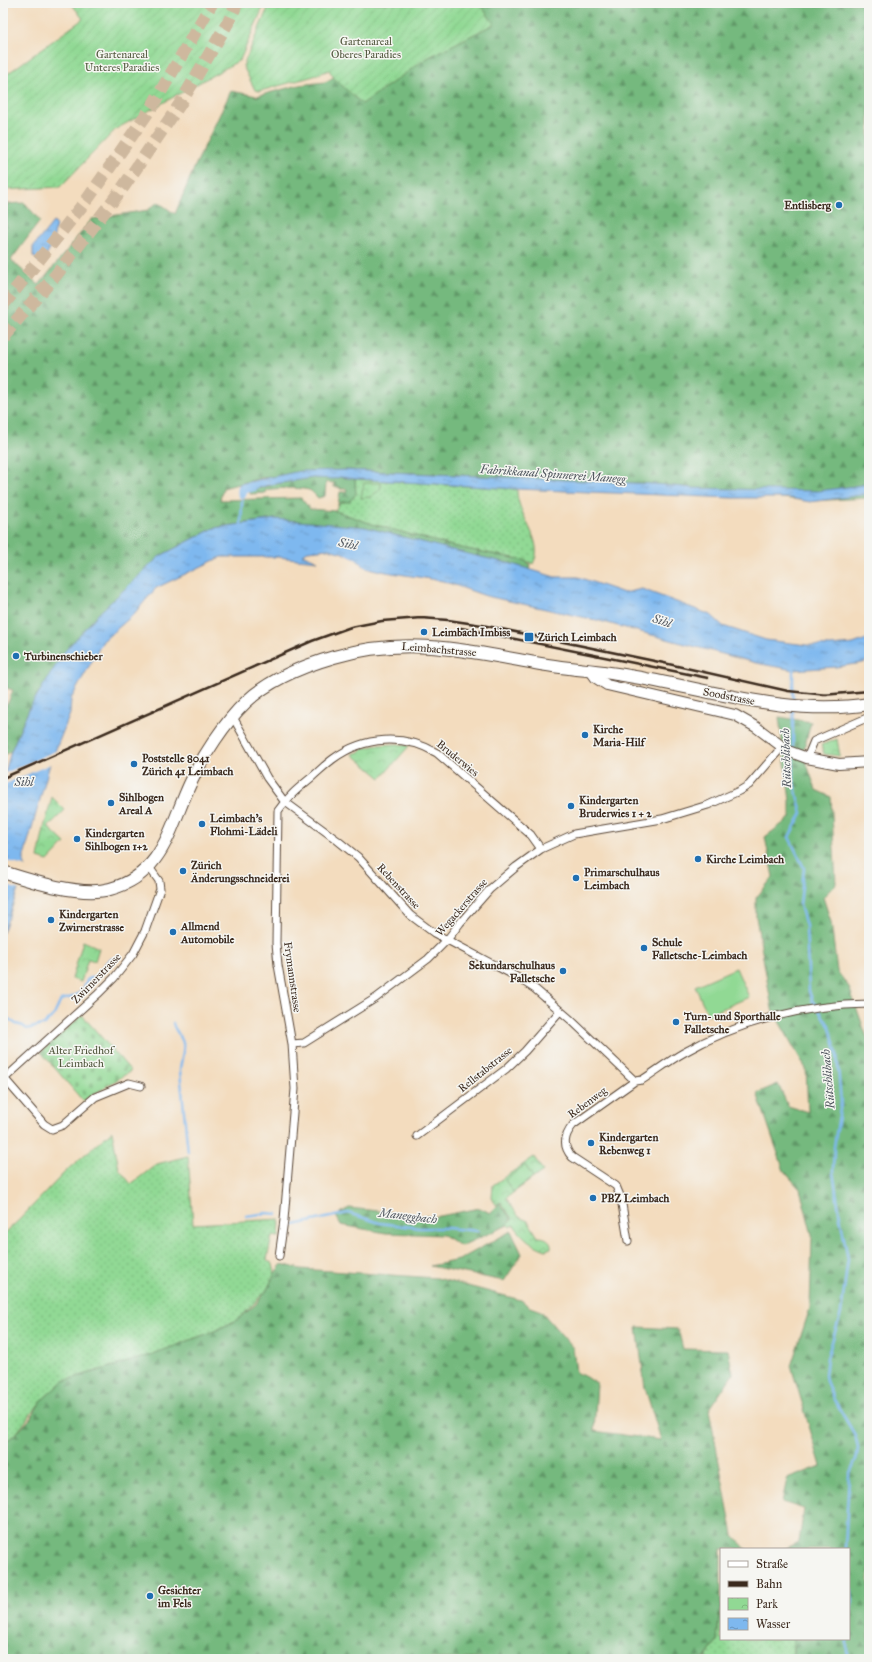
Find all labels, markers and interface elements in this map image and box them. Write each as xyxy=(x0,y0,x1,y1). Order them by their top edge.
park label: Gartenareal Oberes Paradies xyxy=(331,35,401,61)
park label: Gartenareal Unteres Paradies xyxy=(85,48,159,74)
place label: Entlisberg xyxy=(784,199,832,212)
marker: Entlisberg xyxy=(834,200,844,210)
water label: Fabrikkanal Spinnerei Manegg xyxy=(479,462,628,487)
water label: Sihl xyxy=(336,535,361,553)
water label: Sihl xyxy=(650,611,675,631)
place label: Leimbach Imbiss xyxy=(432,626,510,639)
marker: Leimbach Imbiss xyxy=(419,627,429,637)
marker: Zürich Leimbach xyxy=(523,631,535,643)
place label: Zürich Leimbach xyxy=(538,631,617,644)
street label: Leimbachstrasse xyxy=(401,640,477,659)
place label: Turbinenschieber xyxy=(23,650,103,663)
marker: Turbinenschieber xyxy=(11,651,21,661)
street label: Soodstrasse xyxy=(702,685,756,708)
place label: Kirche Maria-Hilf xyxy=(593,723,647,749)
water label: Rütschlibach xyxy=(778,728,794,789)
marker: Kirche Maria-Hilf xyxy=(580,730,590,740)
street label: Bruderwies xyxy=(434,737,481,779)
place label: Poststelle 8041 Zürich 41 Leimbach xyxy=(142,752,234,779)
marker: Poststelle 8041 Zürich 41 Leimbach xyxy=(129,759,139,769)
water label: Sihl xyxy=(13,775,35,789)
place label: Sihlbogen Areal A xyxy=(118,791,164,817)
place label: Kindergarten Bruderwies 1 + 2 xyxy=(579,794,652,820)
marker: Sihlbogen Areal A xyxy=(106,798,116,808)
marker: Kindergarten Bruderwies 1 + 2 xyxy=(566,801,576,811)
place label: Leimbach's Flohmi-Lädeli xyxy=(210,812,278,838)
marker: Leimbach's Flohmi-Lädeli xyxy=(197,819,207,829)
place label: Kindergarten Sihlbogen 1+2 xyxy=(85,827,148,853)
marker: Kindergarten Sihlbogen 1+2 xyxy=(72,834,82,844)
place label: Kirche Leimbach xyxy=(706,853,785,866)
marker: Kirche Leimbach xyxy=(693,854,703,864)
place label: Zürich Änderungsschneiderei xyxy=(190,859,291,885)
street label: Rebenstrasse xyxy=(374,861,423,912)
marker: Zürich Änderungsschneiderei xyxy=(178,866,188,876)
place label: Primarschulhaus Leimbach xyxy=(584,866,660,892)
marker: Primarschulhaus Leimbach xyxy=(571,873,581,883)
street label: Wegackerstrasse xyxy=(433,876,490,939)
place label: Kindergarten Zwirnerstrasse xyxy=(59,908,124,934)
marker: Kindergarten Zwirnerstrasse xyxy=(46,915,56,925)
place label: Allmend Automobile xyxy=(180,920,235,946)
marker: Allmend Automobile xyxy=(168,927,178,937)
place label: Schule Falletsche-Leimbach xyxy=(652,936,748,962)
street label: Frymannstrasse xyxy=(281,941,304,1014)
marker: Schule Falletsche-Leimbach xyxy=(639,943,649,953)
street label: Zwirnerstrasse xyxy=(69,950,124,1006)
place label: Sekundarschulhaus Falletsche xyxy=(469,959,555,985)
marker: Sekundarschulhaus Falletsche xyxy=(558,966,568,976)
place label: Turn- und Sporthalle Falletsche xyxy=(683,1010,781,1036)
marker: Turn- und Sporthalle Falletsche xyxy=(671,1017,681,1027)
park label: Alter Friedhof Leimbach xyxy=(48,1044,116,1070)
street label: Rellstabstrasse xyxy=(456,1044,515,1095)
water label: Rütschlibach xyxy=(818,1049,838,1110)
street label: Rebenweg xyxy=(565,1083,610,1121)
place label: Kindergarten Rebenweg 1 xyxy=(599,1131,658,1157)
marker: Kindergarten Rebenweg 1 xyxy=(586,1138,596,1148)
place label: PBZ Leimbach xyxy=(601,1192,670,1205)
marker: PBZ Leimbach xyxy=(588,1193,598,1203)
water label: Maneggbach xyxy=(377,1205,438,1227)
legend xyxy=(720,1548,850,1640)
text: Straße xyxy=(756,1557,788,1571)
text: Bahn xyxy=(756,1577,783,1591)
place label: Gesichter im Fels xyxy=(158,1584,202,1610)
marker: Gesichter im Fels xyxy=(145,1591,155,1601)
text: Park xyxy=(756,1597,778,1611)
text: Wasser xyxy=(756,1617,791,1631)

